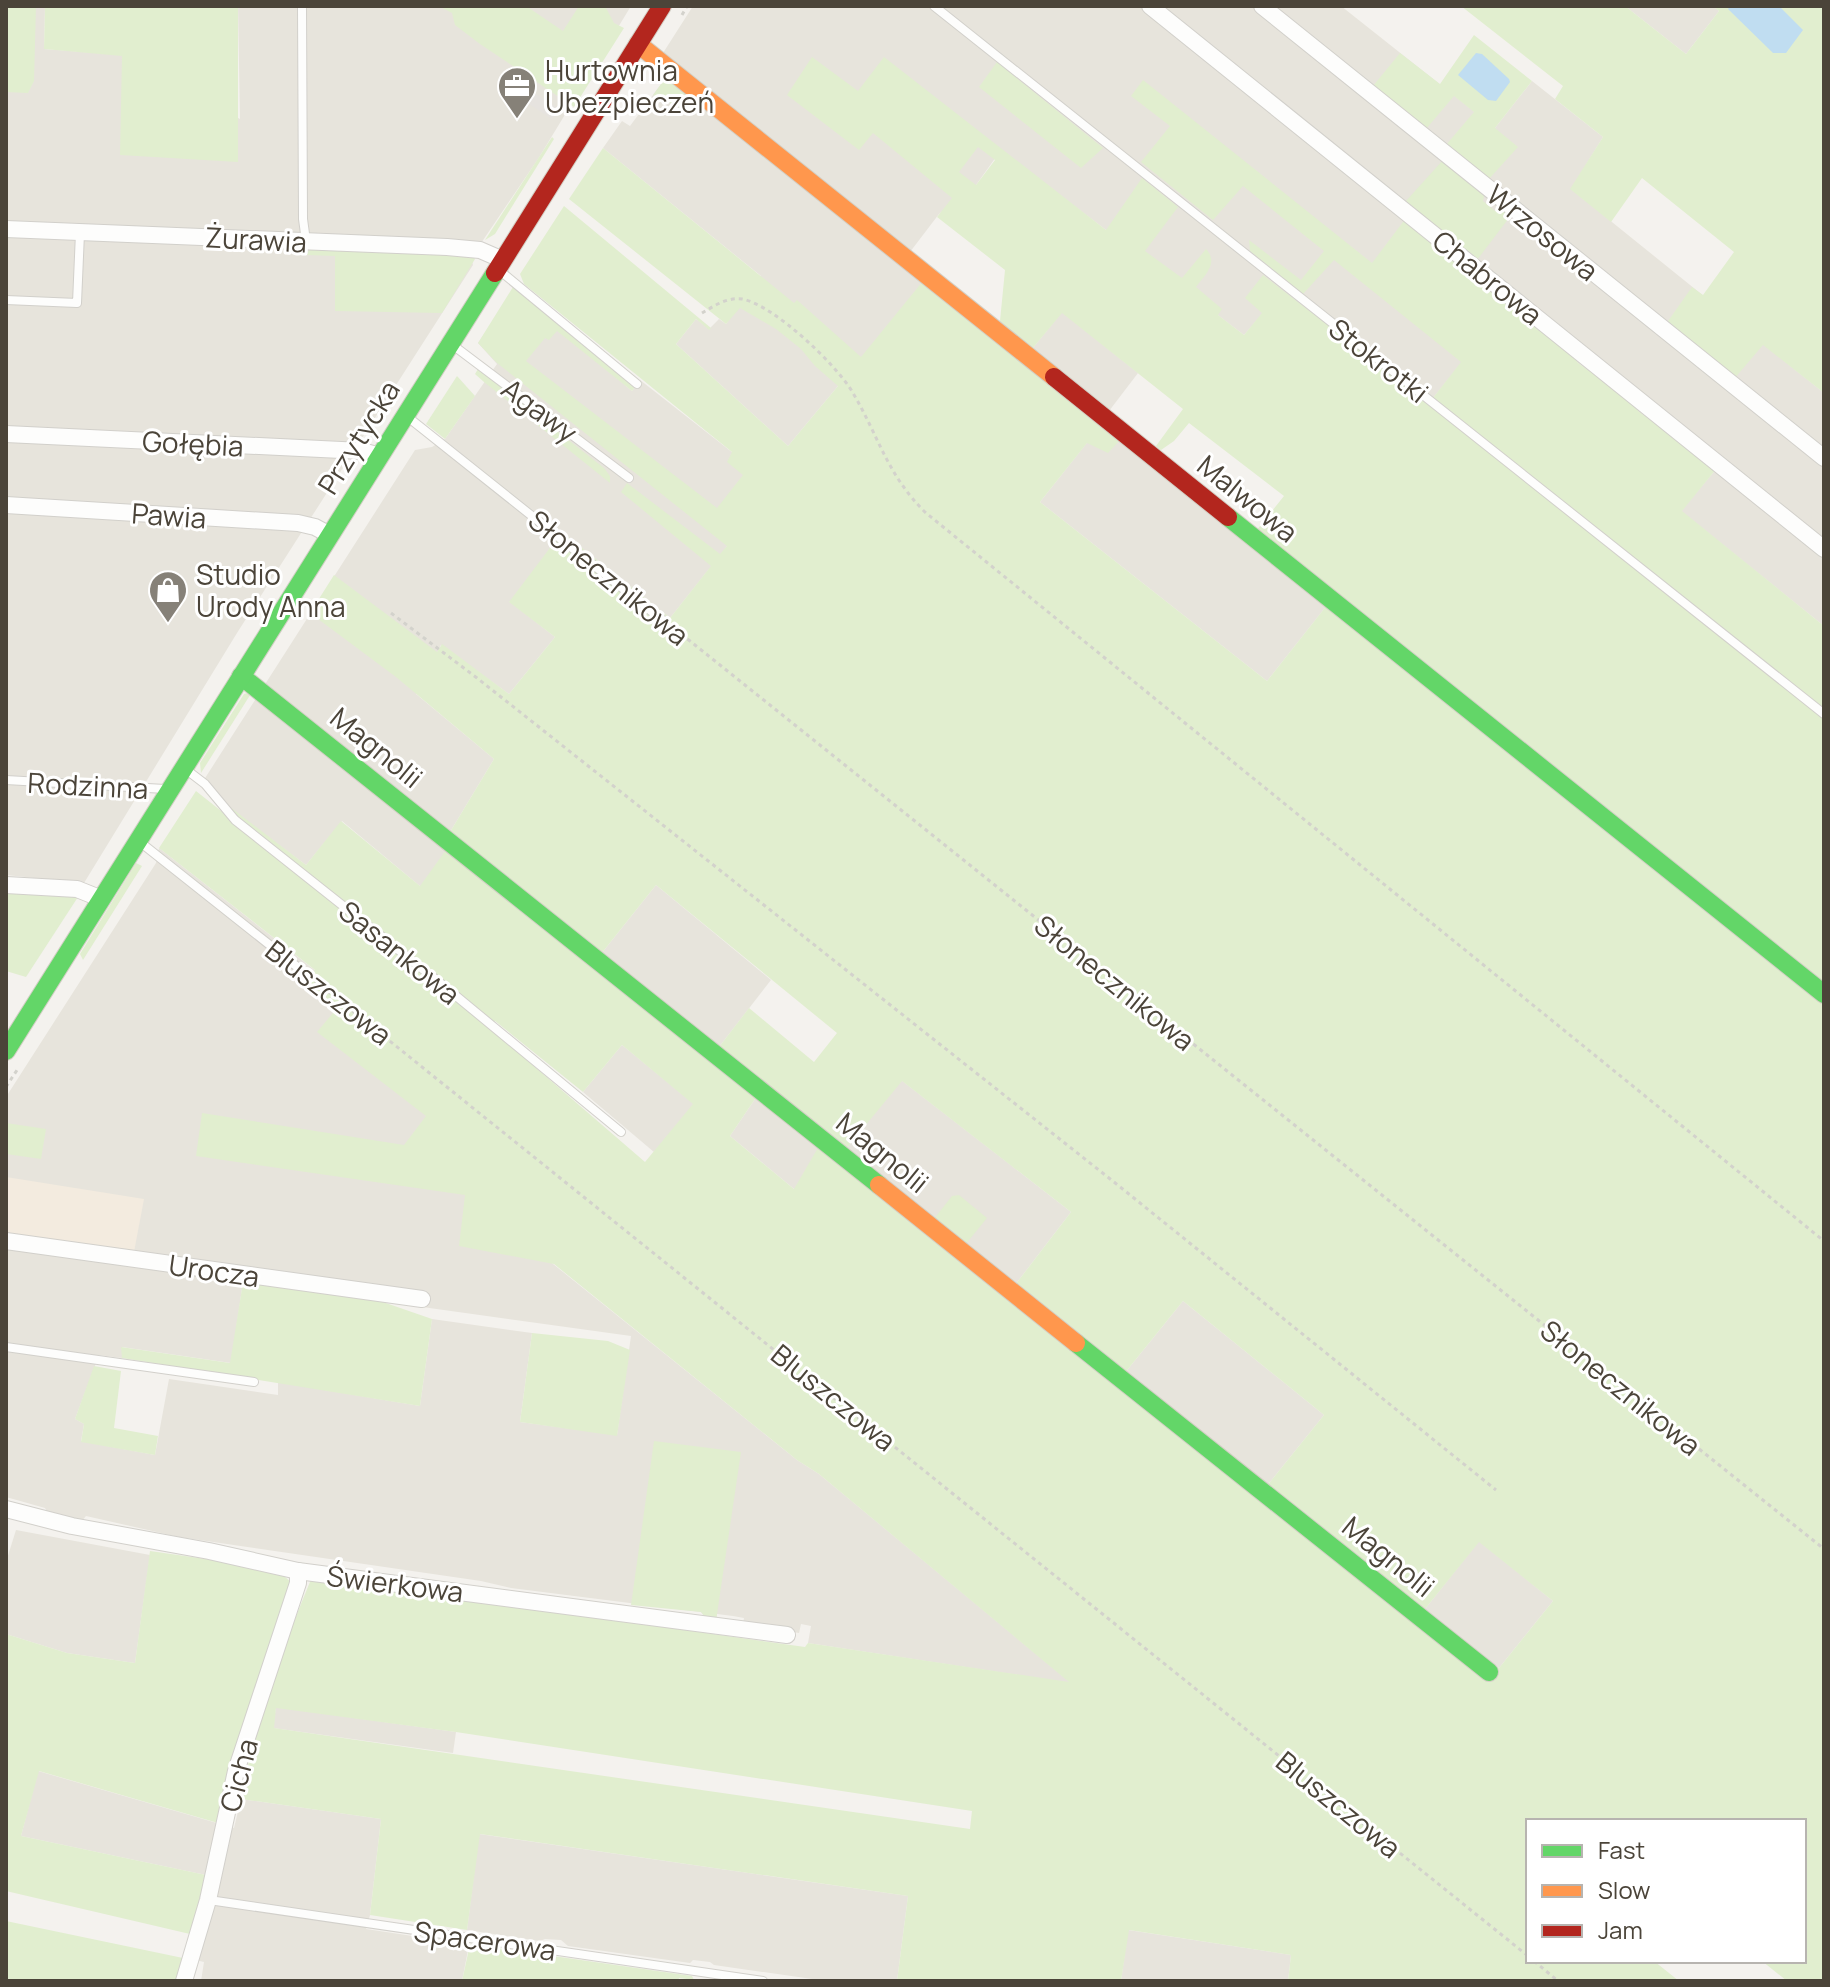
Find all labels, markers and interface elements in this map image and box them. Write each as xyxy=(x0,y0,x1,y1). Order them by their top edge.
place label: Hurtownia Ubezpieczeń xyxy=(545,51,714,121)
office icon: Hurtownia Ubezpieczeń xyxy=(496,65,538,120)
street label: Wrzosowa xyxy=(1479,175,1607,289)
street label: Żurawia xyxy=(204,217,308,261)
street label: Chabrowa xyxy=(1425,221,1551,333)
street label: Stokrotki xyxy=(1321,309,1437,411)
street label: Agawy xyxy=(494,369,586,451)
street label: Przytycka xyxy=(308,373,408,501)
street label: Gołębia xyxy=(141,421,245,465)
street label: Malwowa xyxy=(1190,446,1306,550)
street label: Pawia xyxy=(130,493,208,537)
street label: Słonecznikowa xyxy=(521,501,697,653)
place label: Studio Urody Anna xyxy=(196,555,346,625)
shop icon: Studio Urody Anna xyxy=(147,569,189,624)
street label: Magnolii xyxy=(323,698,431,796)
street label: Rodzinna xyxy=(27,763,149,807)
street label: Sasankowa xyxy=(331,891,469,1013)
street label: Słonecznikowa xyxy=(1027,906,1203,1058)
street label: Bluszczowa xyxy=(258,931,400,1053)
street label: Magnolii xyxy=(829,1103,937,1201)
street label: Urocza xyxy=(166,1245,262,1295)
street label: Słonecznikowa xyxy=(1533,1311,1709,1463)
street label: Bluszczowa xyxy=(764,1335,904,1459)
street label: Magnolii xyxy=(1335,1507,1443,1605)
street label: Świerkowa xyxy=(324,1556,466,1610)
street label: Cicha xyxy=(210,1734,266,1816)
street label: Bluszczowa xyxy=(1269,1742,1409,1866)
legend xyxy=(1526,1819,1806,1963)
text: Fast xyxy=(1598,1833,1645,1866)
text: Slow xyxy=(1598,1873,1651,1906)
street label: Spacerowa xyxy=(412,1911,558,1969)
text: Jam xyxy=(1598,1913,1643,1946)

